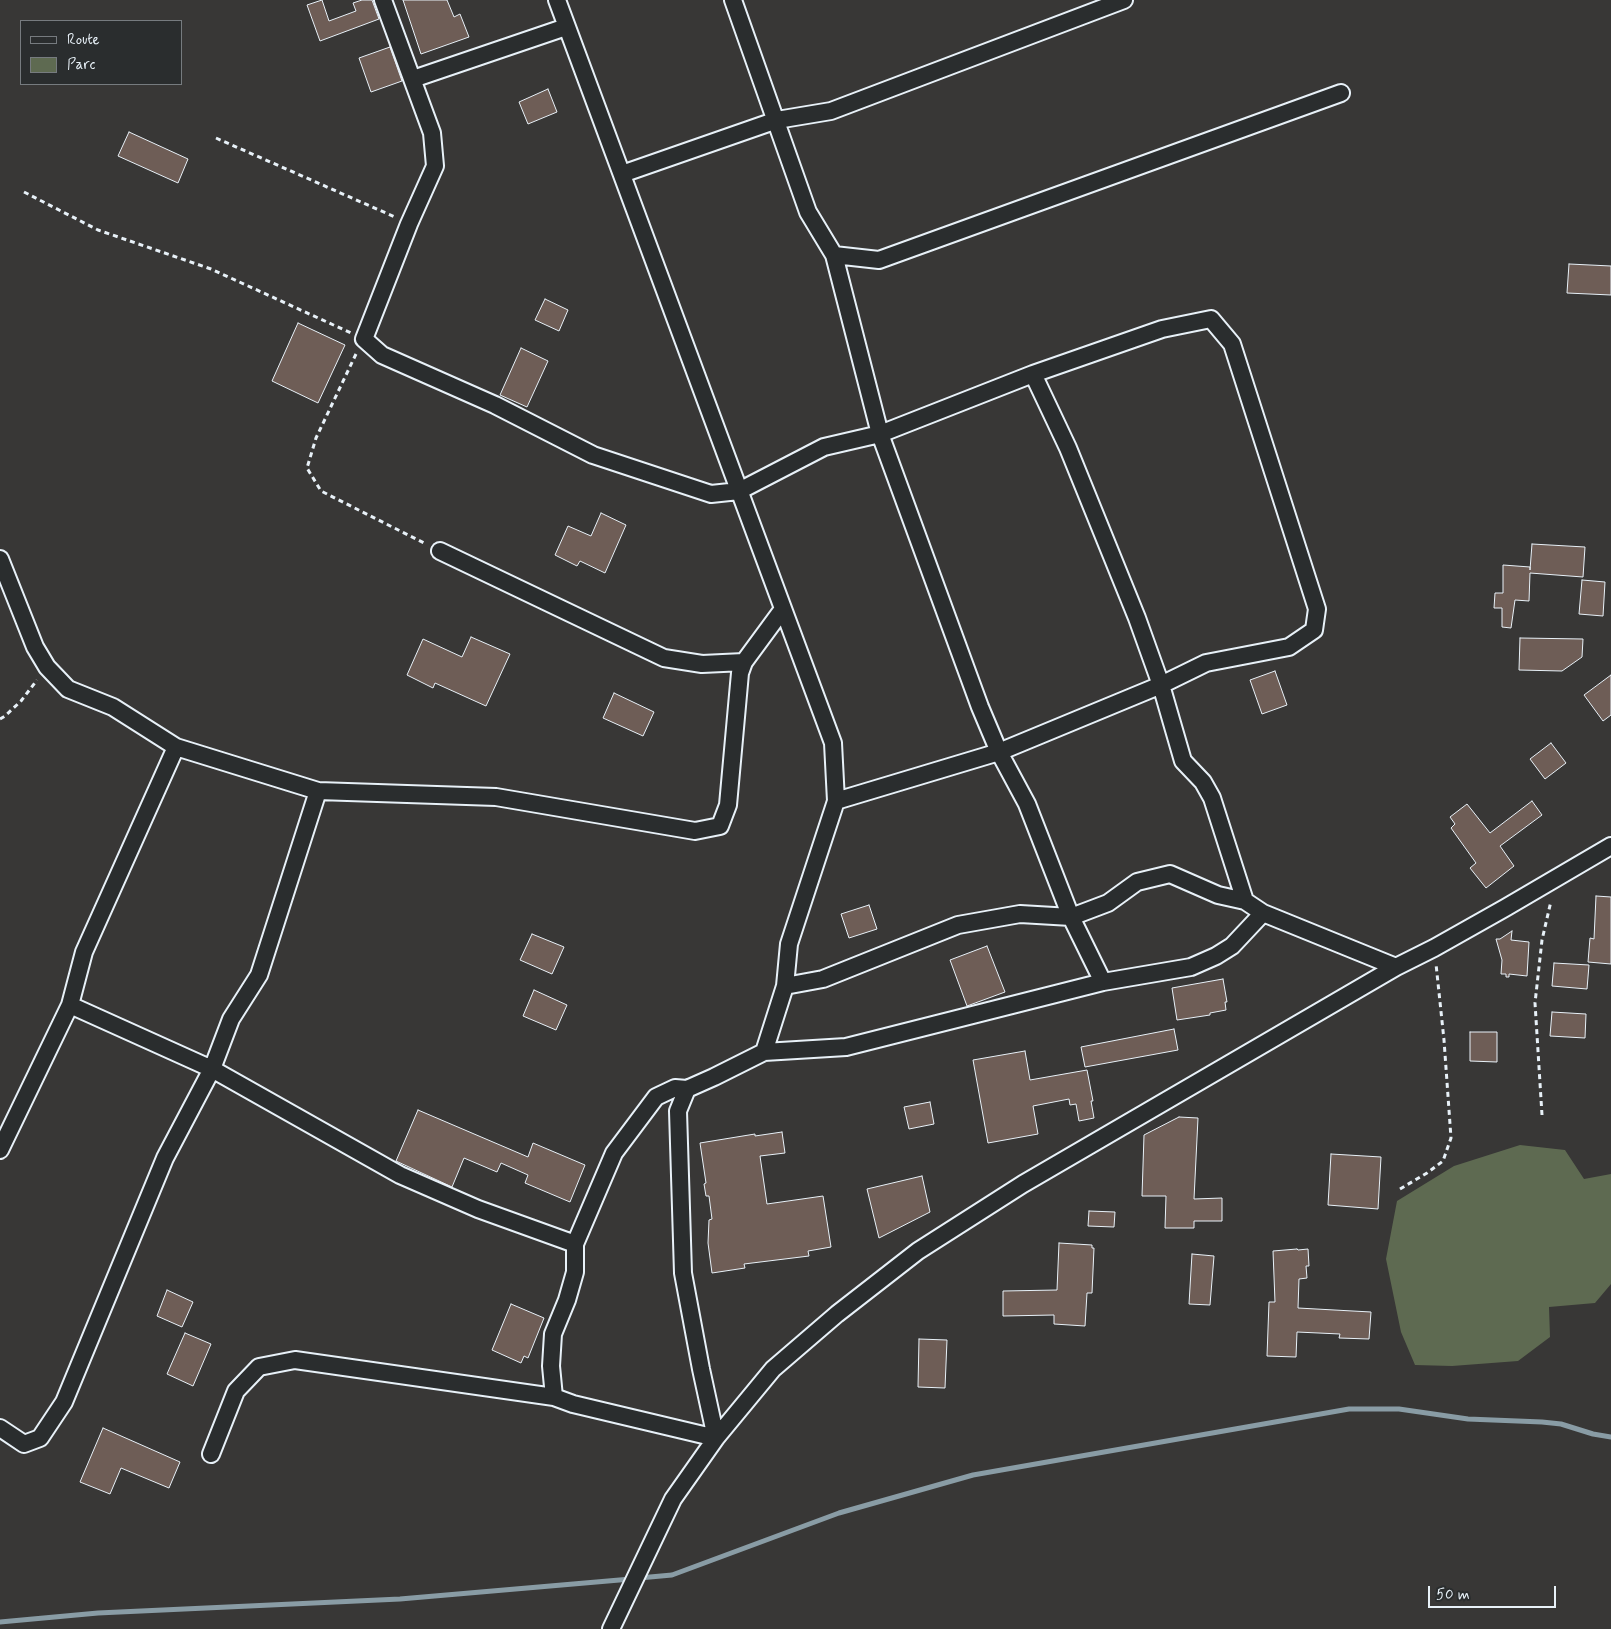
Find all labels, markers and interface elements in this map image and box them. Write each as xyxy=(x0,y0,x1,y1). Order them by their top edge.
legend xyxy=(20,20,182,85)
text: Route xyxy=(67,30,100,50)
text: Parc xyxy=(67,55,95,75)
scale bar xyxy=(1431,1576,1558,1608)
text: 50 m xyxy=(1436,1585,1470,1605)

